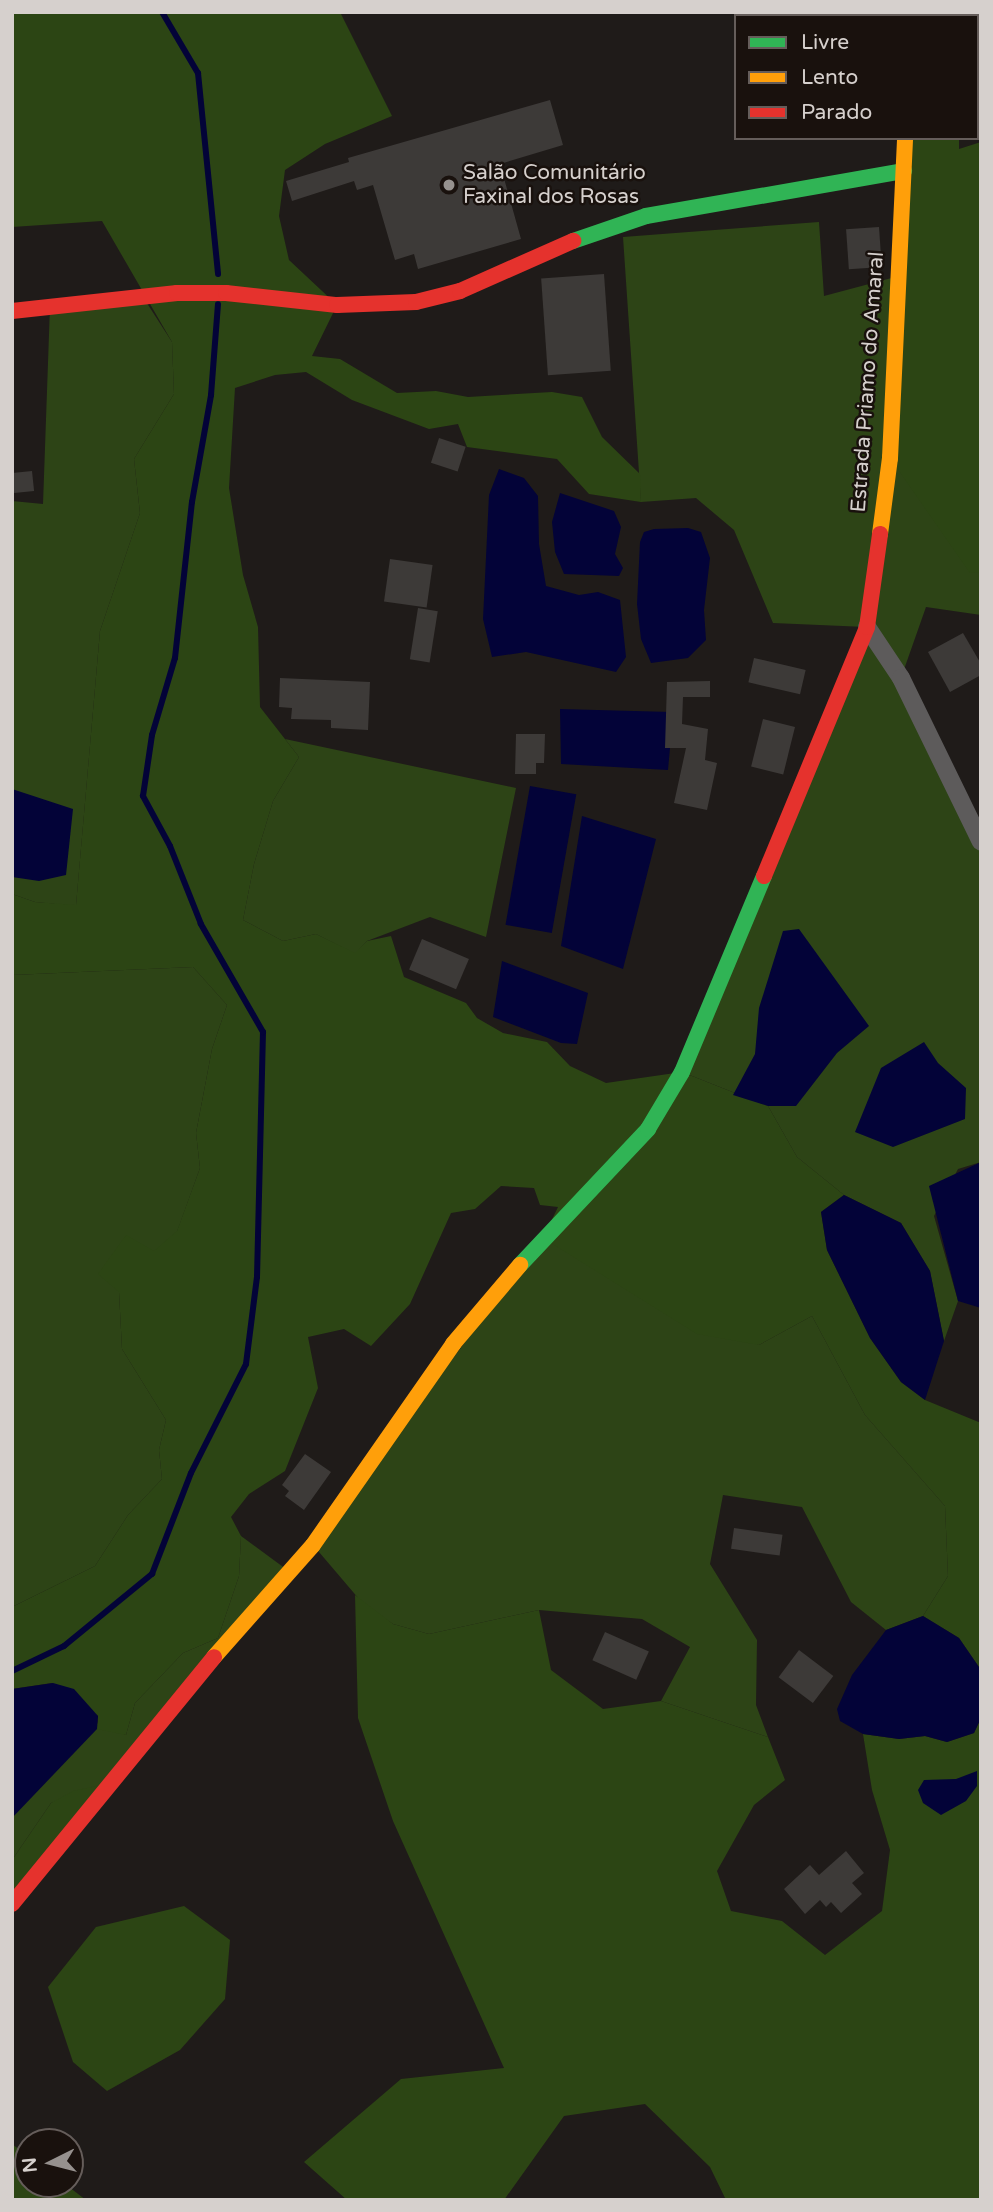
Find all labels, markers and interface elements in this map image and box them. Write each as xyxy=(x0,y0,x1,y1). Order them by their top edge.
legend xyxy=(734,14,979,140)
text: Livre xyxy=(801,30,849,55)
text: Lento xyxy=(801,65,858,90)
text: Parado xyxy=(801,100,872,125)
place label: Salão Comunitário Faxinal dos Rosas xyxy=(463,160,646,210)
marker: Salão Comunitário Faxinal dos Rosas xyxy=(441,177,457,193)
street label: Estrada Priamo do Amaral xyxy=(846,251,890,513)
north arrow xyxy=(14,2128,84,2198)
text: N xyxy=(18,2156,42,2174)

